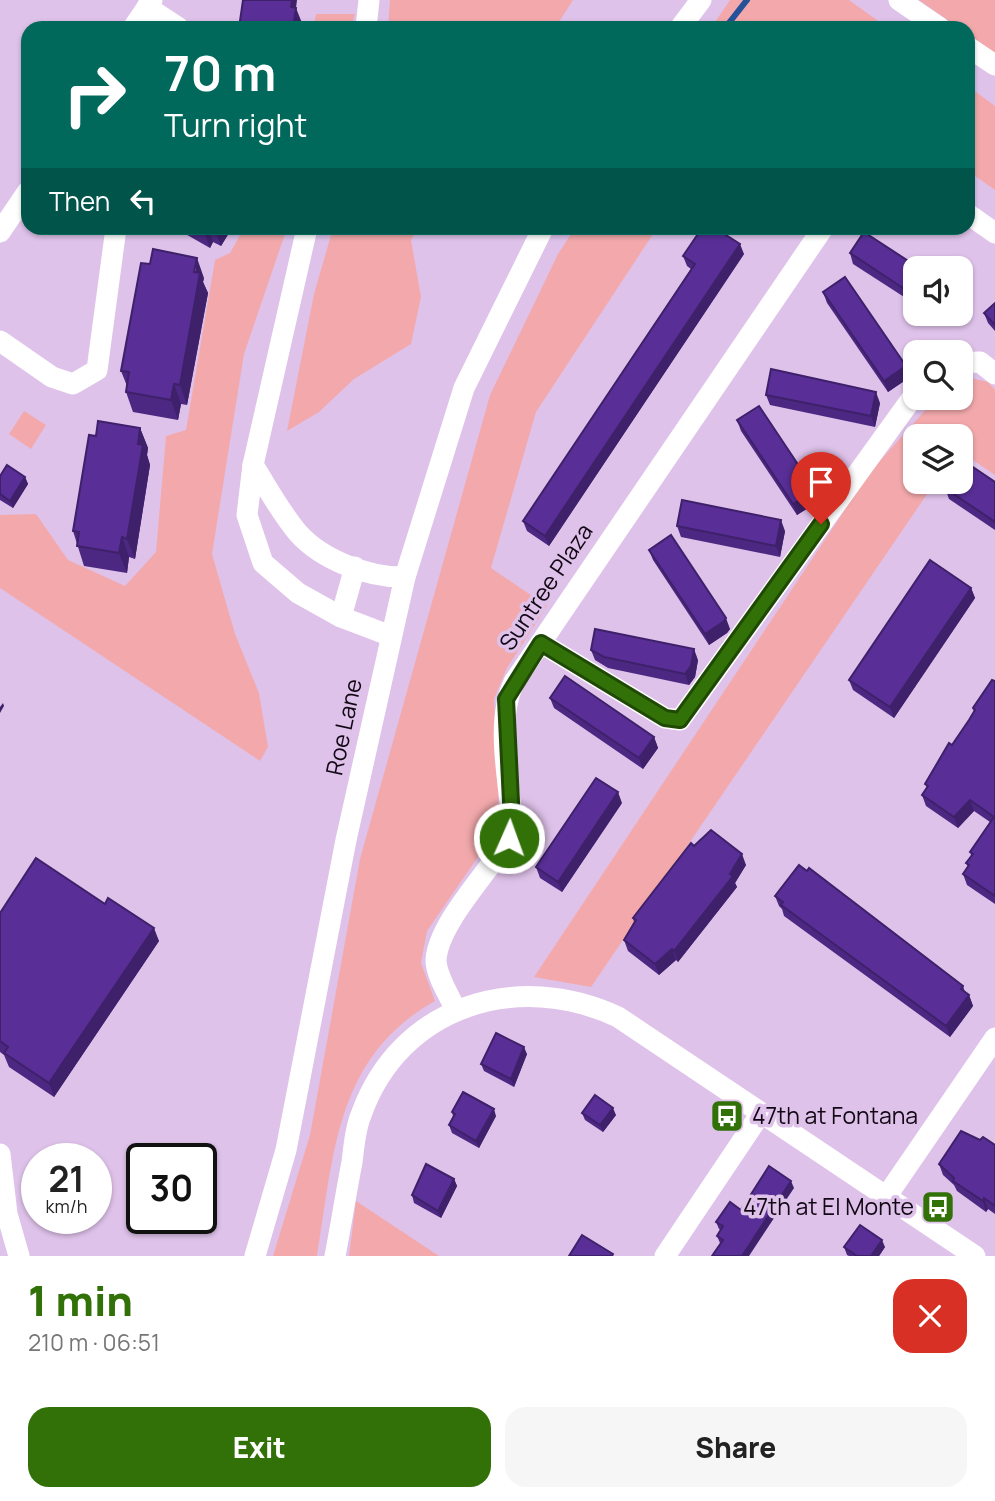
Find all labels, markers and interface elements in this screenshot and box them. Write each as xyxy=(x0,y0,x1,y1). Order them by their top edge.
text: 70 m xyxy=(164,39,276,106)
icon: right xyxy=(49,49,140,140)
text: Turn right xyxy=(164,103,307,147)
icon: left xyxy=(124,182,162,220)
text: Then xyxy=(49,183,110,219)
map controls xyxy=(903,256,973,494)
button: sound xyxy=(903,256,973,326)
button: search xyxy=(903,340,973,410)
button: layers xyxy=(903,424,973,494)
pin xyxy=(791,452,851,524)
icon: arrive xyxy=(802,463,840,501)
street label: Suntree Plaza xyxy=(491,517,599,656)
street label: Roe Lane xyxy=(317,676,369,778)
position arrow xyxy=(472,801,546,875)
bus stop icon: 47th at Fontana xyxy=(708,1097,746,1135)
place label: 47th at Fontana xyxy=(752,1099,918,1131)
speed limit sign: 30 xyxy=(126,1143,217,1234)
text: 21 xyxy=(48,1155,85,1203)
bus stop icon: 47th at El Monte xyxy=(919,1188,957,1226)
place label: 47th at El Monte xyxy=(743,1190,914,1222)
text: km/h xyxy=(46,1194,87,1218)
text: 1 min xyxy=(28,1271,133,1329)
button: close xyxy=(893,1279,967,1353)
text: 210 m · 06:51 xyxy=(28,1326,160,1358)
button: Exit xyxy=(28,1407,491,1487)
button: Share xyxy=(505,1407,967,1487)

